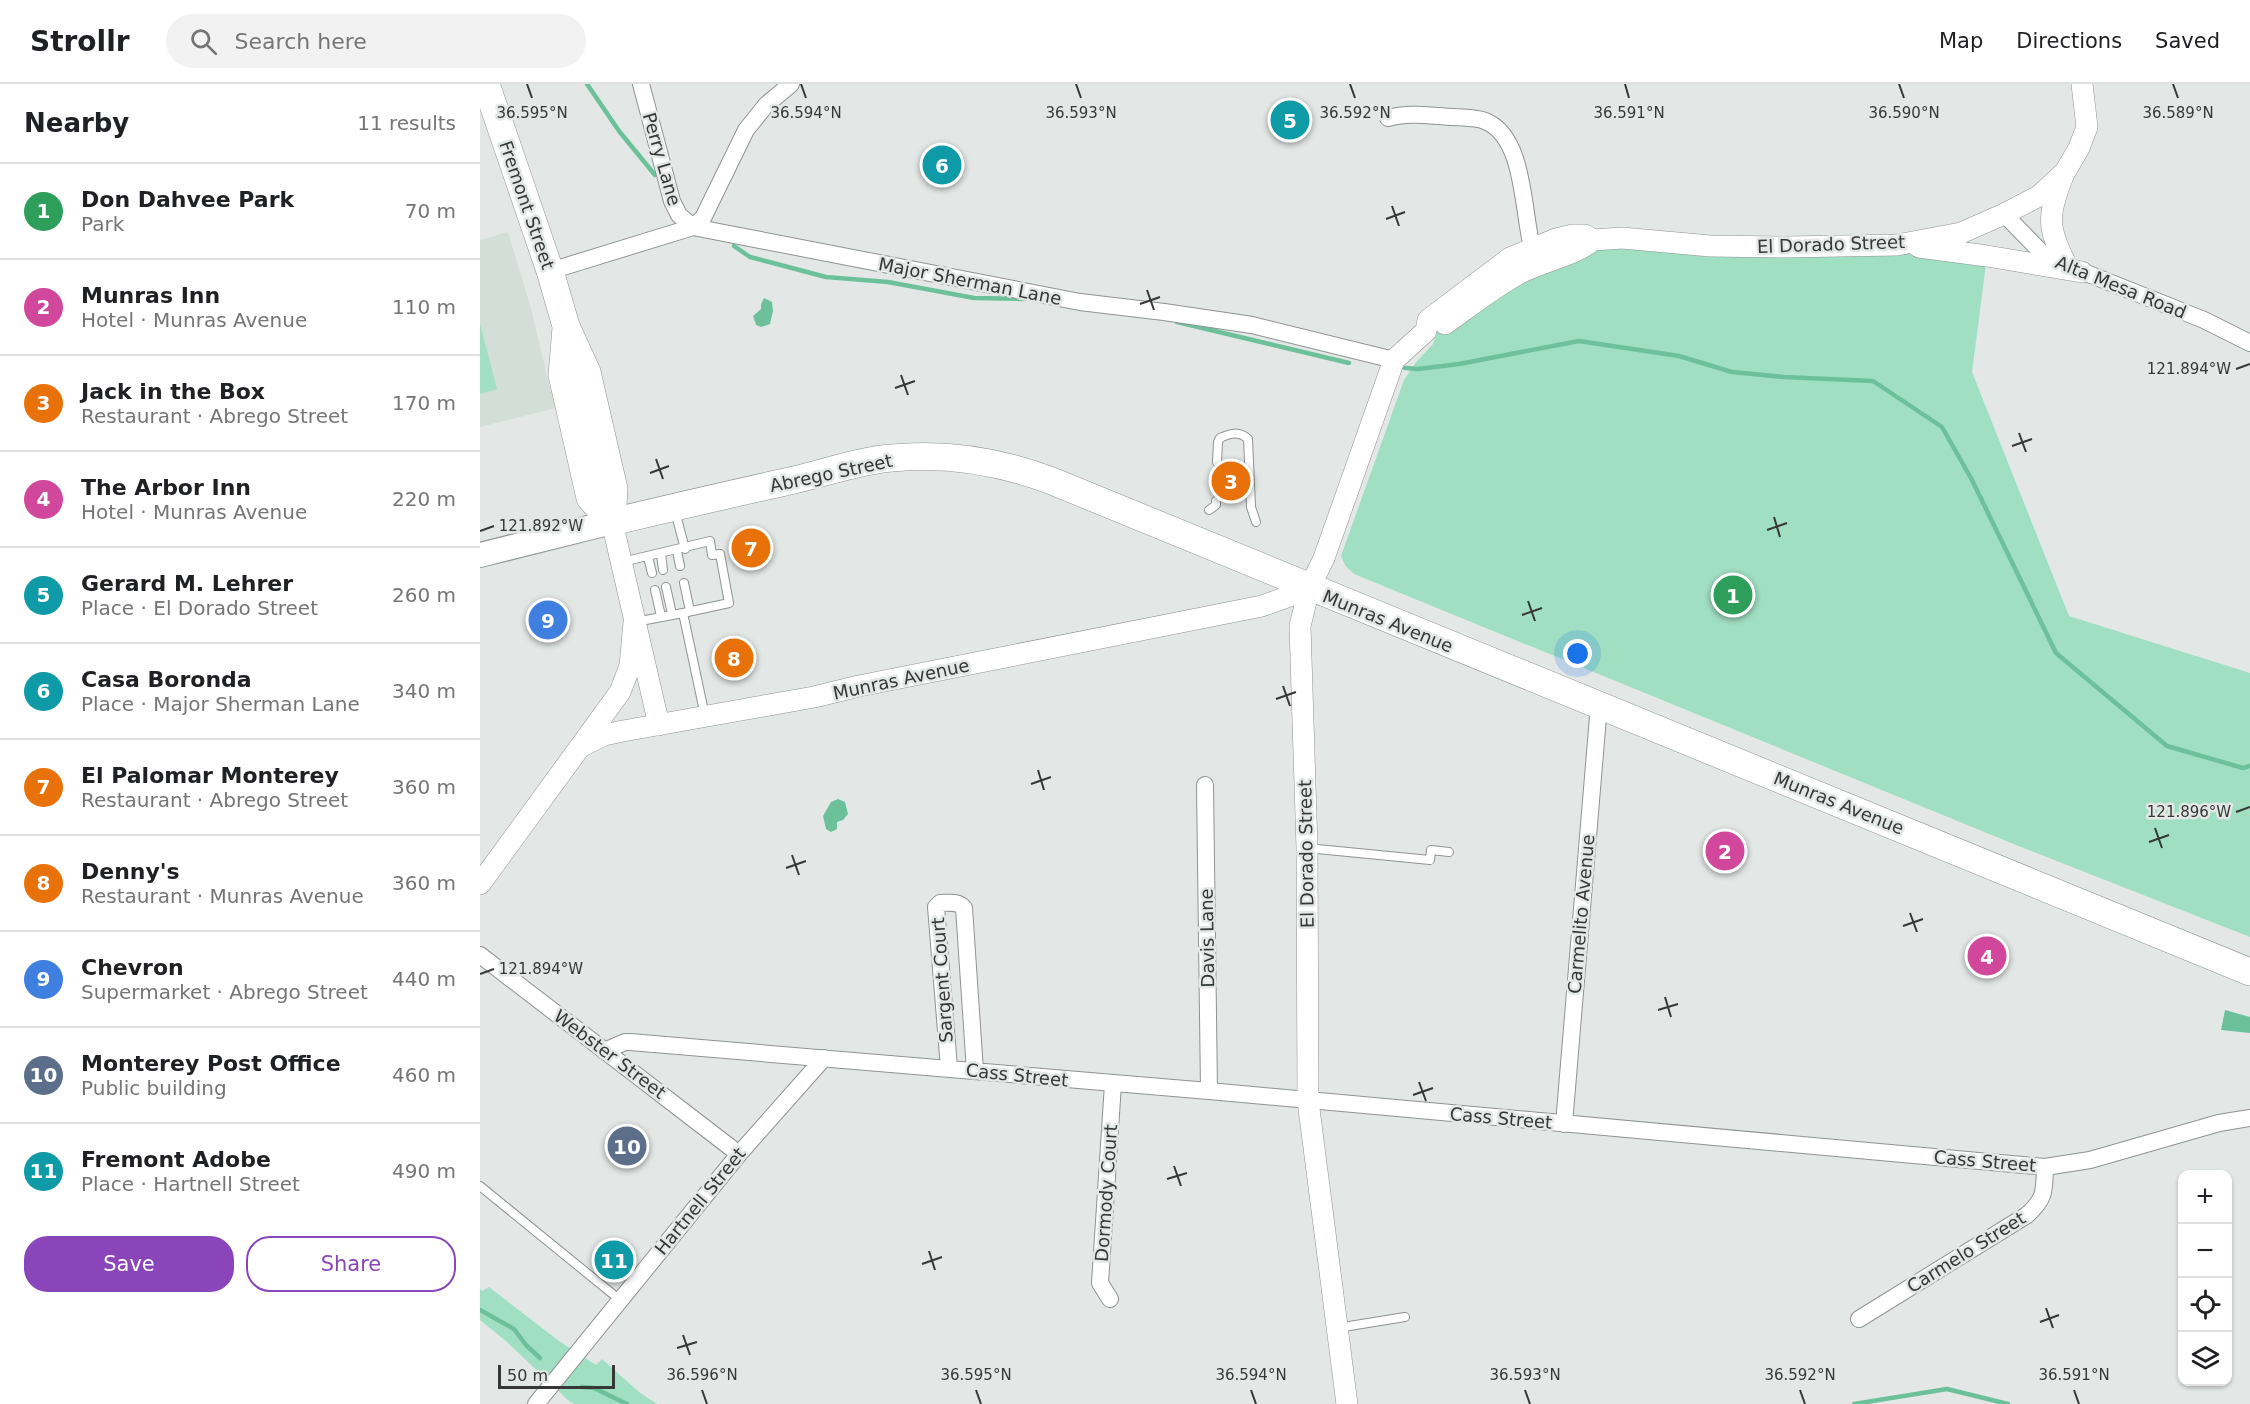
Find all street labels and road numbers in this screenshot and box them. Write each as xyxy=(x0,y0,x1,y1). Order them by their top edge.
street label: Perry Lane xyxy=(639,110,685,208)
street label: Fremont Street xyxy=(495,138,559,272)
street label: El Dorado Street xyxy=(1757,231,1905,257)
street label: Alta Mesa Road xyxy=(2053,251,2189,323)
street label: Major Sherman Lane xyxy=(877,253,1063,309)
street label: Abrego Street xyxy=(768,450,894,496)
street label: Munras Avenue xyxy=(1320,585,1456,657)
street label: Munras Avenue xyxy=(831,654,971,704)
street label: Munras Avenue xyxy=(1771,767,1907,839)
street label: El Dorado Street xyxy=(1294,780,1318,928)
street label: Carmelito Avenue xyxy=(1564,833,1598,995)
street label: Davis Lane xyxy=(1196,888,1218,988)
street label: Sargent Court xyxy=(927,917,957,1043)
street label: Webster Street xyxy=(550,1005,670,1103)
street label: Cass Street xyxy=(965,1059,1069,1091)
street label: Cass Street xyxy=(1449,1103,1553,1133)
street label: Dormody Court xyxy=(1091,1124,1121,1262)
street label: Hartnell Street xyxy=(650,1143,750,1259)
street label: Cass Street xyxy=(1933,1146,2037,1176)
street label: Carmelo Street xyxy=(1903,1207,2029,1297)

